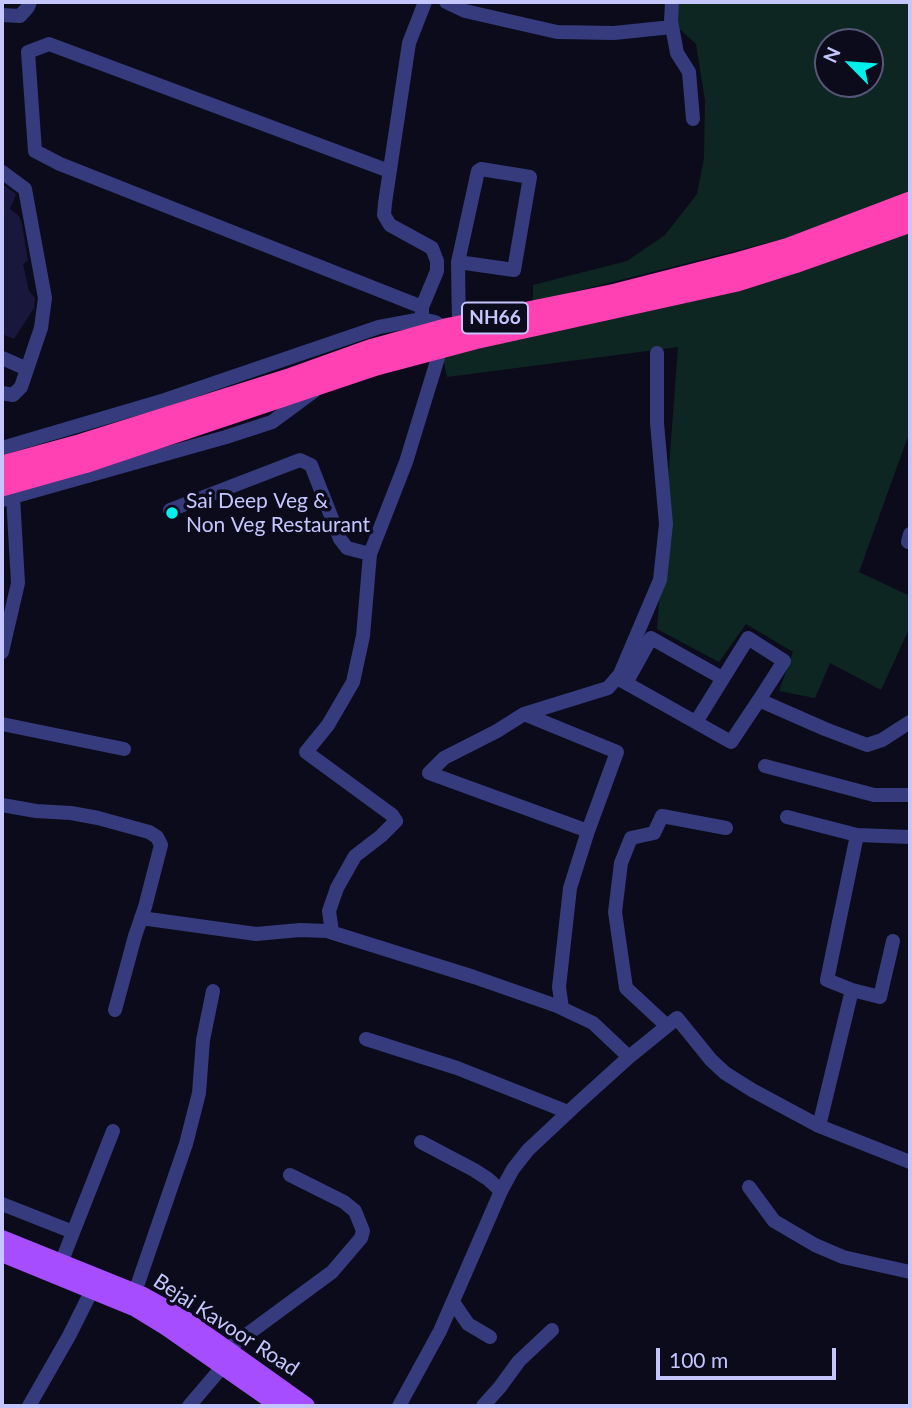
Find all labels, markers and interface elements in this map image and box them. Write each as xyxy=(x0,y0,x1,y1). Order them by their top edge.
north arrow xyxy=(814,28,884,98)
text: N xyxy=(818,43,845,66)
road number: NH66 xyxy=(462,302,528,334)
place label: Sai Deep Veg & Non Veg Restaurant xyxy=(186,488,370,538)
marker: Sai Deep Veg & Non Veg Restaurant xyxy=(164,505,180,521)
street label: Bejai Kavoor Road xyxy=(149,1269,303,1381)
scale bar xyxy=(660,1334,840,1378)
text: 100 m xyxy=(669,1347,728,1372)

